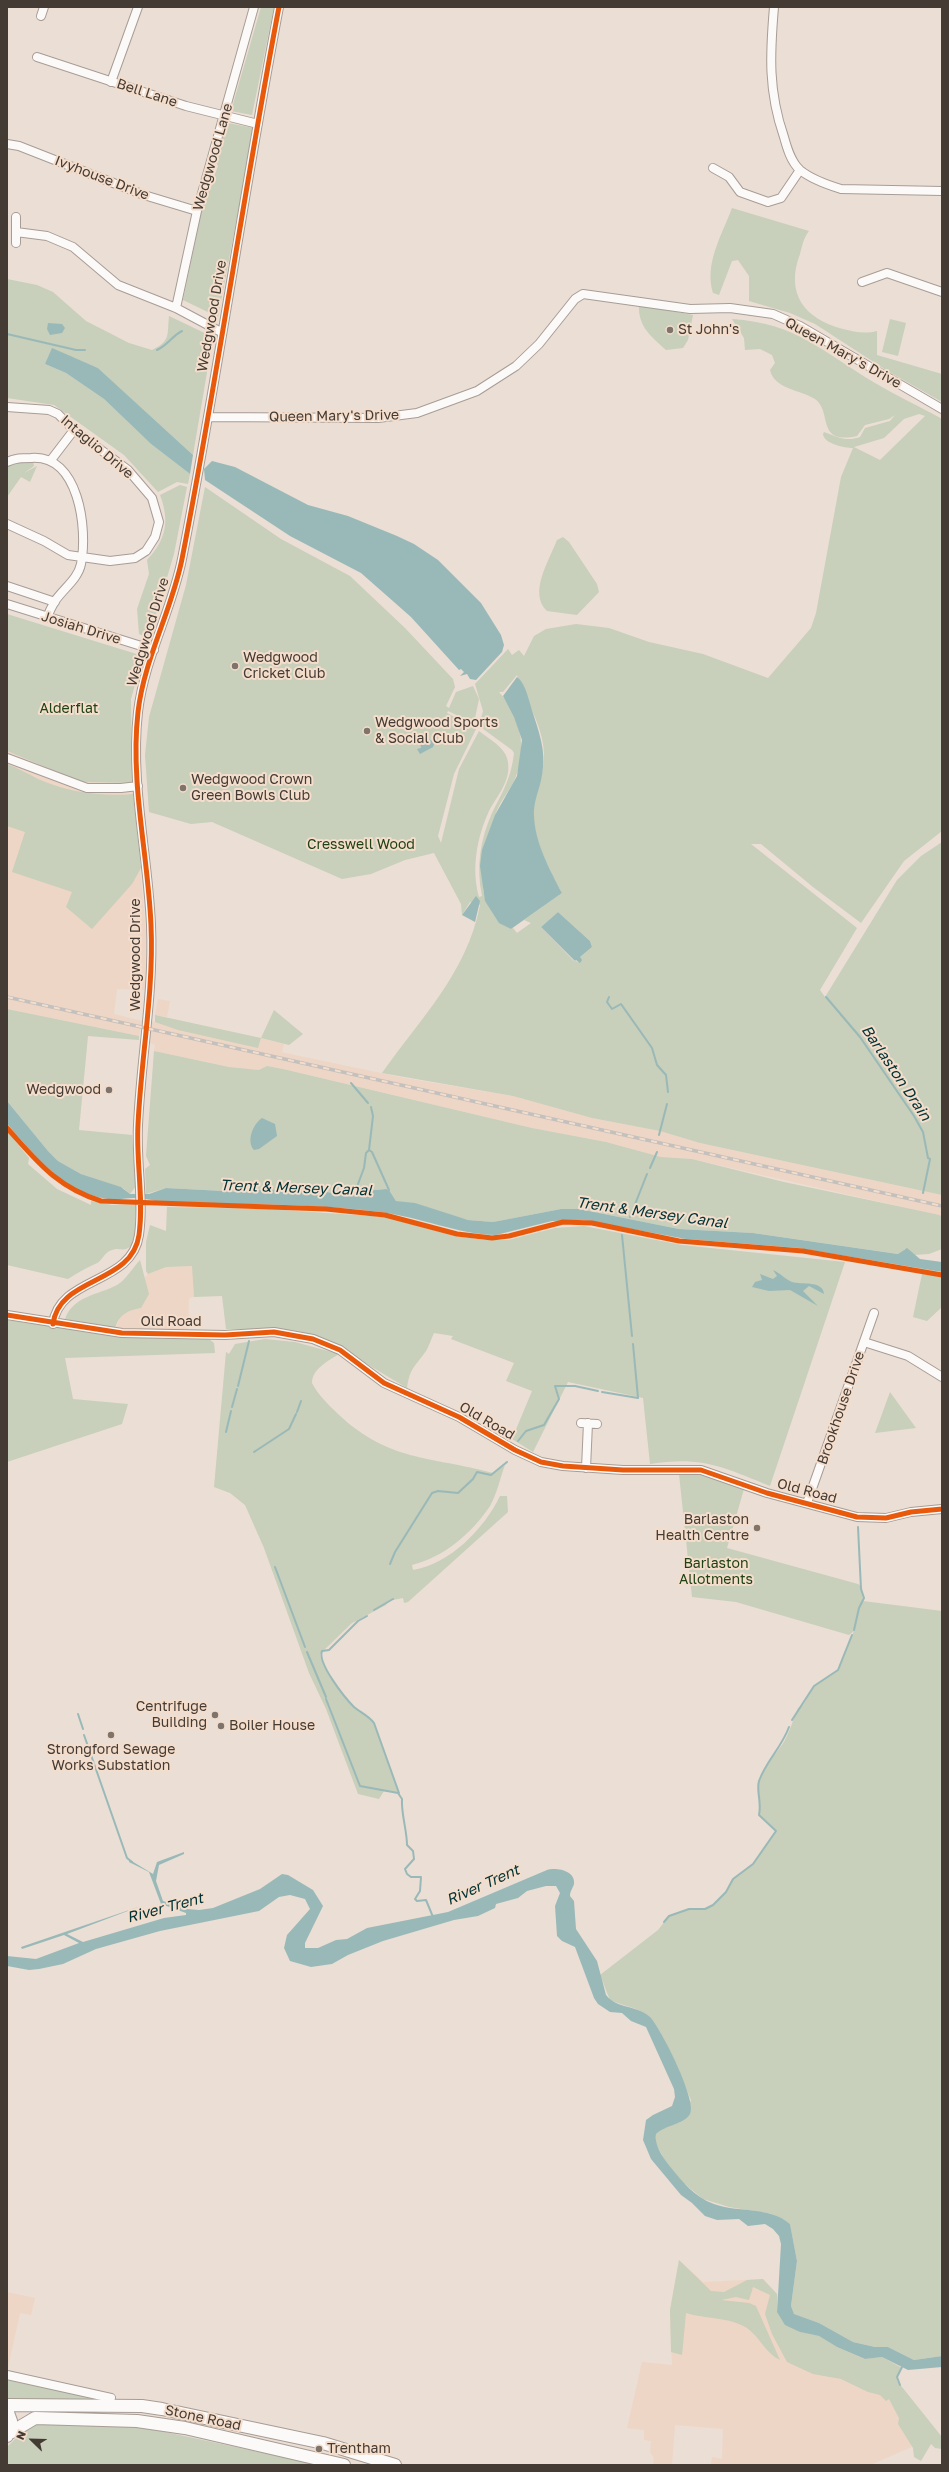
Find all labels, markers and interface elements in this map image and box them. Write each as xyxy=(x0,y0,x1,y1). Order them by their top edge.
street label: Bell Lane xyxy=(115,75,179,111)
street label: Wedgwood Lane xyxy=(190,101,236,213)
street label: Ivyhouse Drive xyxy=(52,152,152,204)
street label: Wedgwood Drive xyxy=(194,259,230,373)
street label: Queen Mary's Drive xyxy=(782,314,904,392)
place label: St John's xyxy=(678,322,740,338)
marker: St John's xyxy=(665,325,675,335)
street label: Queen Mary's Drive xyxy=(269,406,399,426)
street label: Intaglio Drive xyxy=(57,412,137,482)
street label: Wedgwood Drive xyxy=(123,576,173,688)
street label: Josiah Drive xyxy=(39,608,123,648)
place label: Wedgwood Cricket Club xyxy=(243,650,325,682)
marker: Wedgwood Cricket Club xyxy=(230,661,240,671)
park label: Alderflat xyxy=(40,701,98,717)
place label: Wedgwood Sports & Social Club xyxy=(375,715,498,748)
marker: Wedgwood Sports & Social Club xyxy=(362,726,372,736)
place label: Wedgwood Crown Green Bowls Club xyxy=(191,772,312,804)
marker: Wedgwood Crown Green Bowls Club xyxy=(178,783,188,793)
park label: Cresswell Wood xyxy=(307,837,415,853)
street label: Wedgwood Drive xyxy=(128,898,144,1012)
water label: Barlaston Drain xyxy=(857,1022,935,1124)
place label: Wedgwood xyxy=(26,1082,101,1098)
marker: Wedgwood xyxy=(104,1085,114,1095)
water label: Trent & Mersey Canal xyxy=(220,1176,372,1200)
water label: Trent & Mersey Canal xyxy=(575,1194,729,1232)
street label: Old Road xyxy=(140,1314,202,1330)
street label: Brookhouse Drive xyxy=(814,1349,868,1467)
street label: Old Road xyxy=(456,1398,518,1444)
street label: Old Road xyxy=(775,1475,839,1507)
place label: Barlaston Health Centre xyxy=(655,1512,749,1544)
marker: Barlaston Health Centre xyxy=(752,1523,762,1533)
park label: Barlaston Allotments xyxy=(679,1556,753,1588)
place label: Centrifuge Building xyxy=(136,1699,207,1732)
marker: Centrifuge Building xyxy=(210,1710,220,1720)
place label: Boiler House xyxy=(229,1718,315,1734)
marker: Boiler House xyxy=(216,1721,226,1731)
marker: Strongford Sewage Works Substation xyxy=(106,1730,116,1740)
place label: Strongford Sewage Works Substation xyxy=(47,1742,175,1774)
water label: River Trent xyxy=(444,1861,522,1909)
water label: River Trent xyxy=(125,1889,205,1927)
street label: Stone Road xyxy=(163,2402,243,2434)
north arrow xyxy=(12,2420,52,2460)
text: N xyxy=(13,2429,28,2442)
place label: Trentham xyxy=(327,2441,391,2457)
marker: Trentham xyxy=(314,2444,324,2454)

